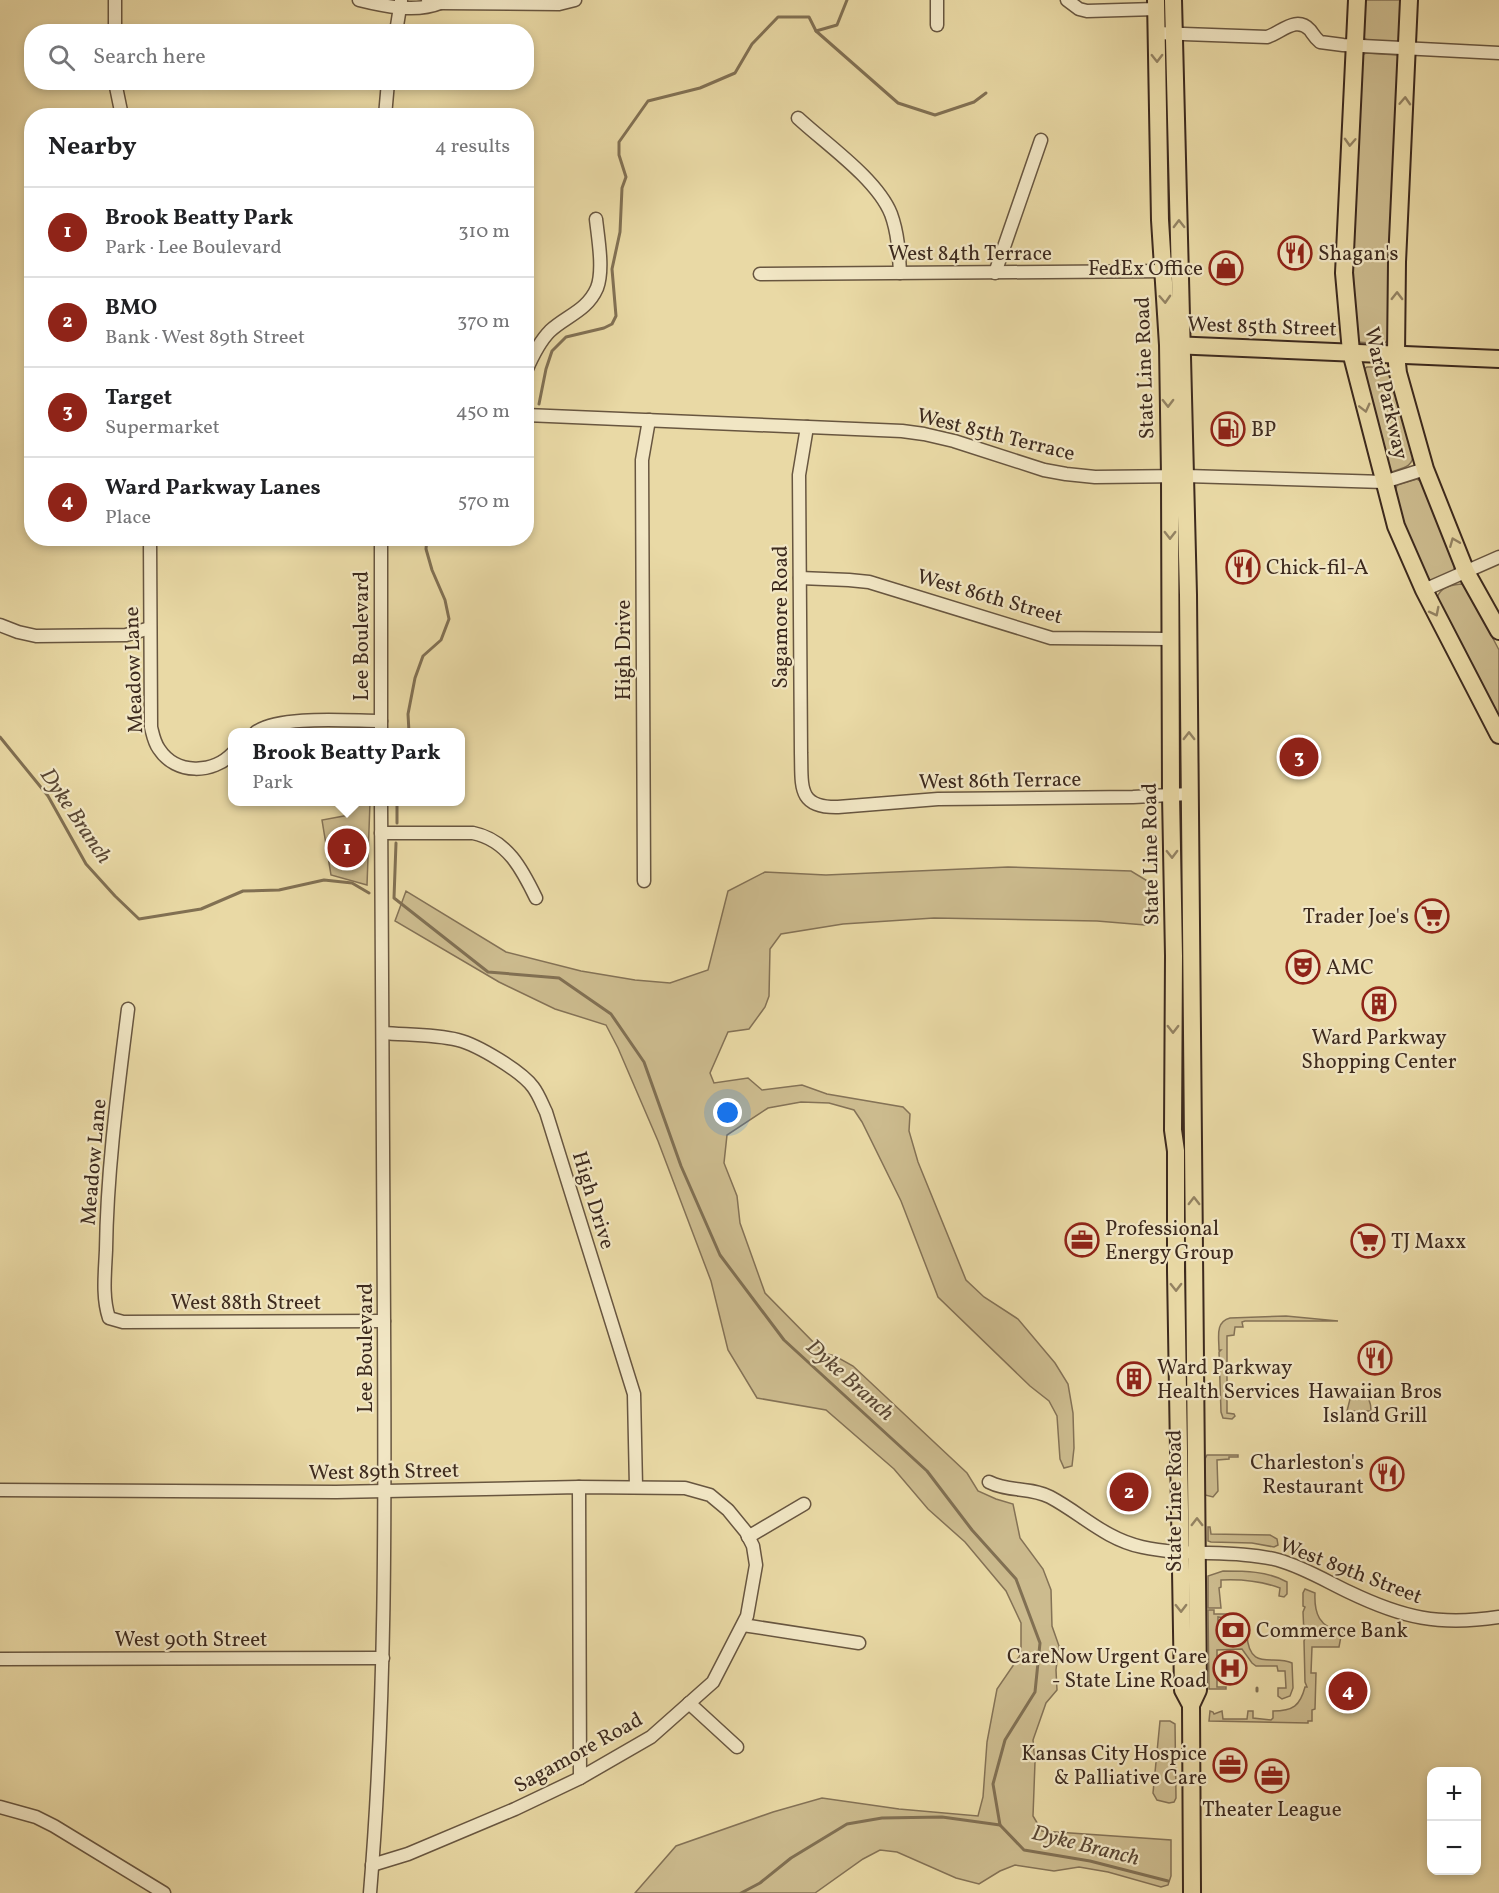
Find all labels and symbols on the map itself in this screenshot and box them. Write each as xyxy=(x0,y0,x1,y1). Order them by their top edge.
one-way arrow xyxy=(1151,54,1164,63)
one-way arrow xyxy=(1398,96,1411,105)
one-way arrow xyxy=(1344,138,1357,147)
one-way arrow xyxy=(1173,219,1185,228)
restaurant icon: Shagan's xyxy=(1277,235,1313,271)
street label: West 84th Terrace xyxy=(888,240,1052,269)
place label: Shagan's xyxy=(1318,240,1398,269)
shop icon: FedEx Office xyxy=(1208,250,1244,286)
place label: FedEx Office xyxy=(1088,255,1203,284)
one-way arrow xyxy=(1391,291,1403,300)
one-way arrow xyxy=(1158,294,1171,304)
street label: State Line Road xyxy=(1129,296,1162,440)
street label: West 85th Street xyxy=(1187,310,1337,345)
street label: Ward Parkway xyxy=(1356,324,1415,463)
one-way arrow xyxy=(1162,399,1174,408)
street label: West 85th Terrace xyxy=(913,402,1078,469)
one-way arrow xyxy=(1358,403,1370,413)
fuel station icon: BP xyxy=(1210,411,1246,447)
place label: BP xyxy=(1251,416,1276,445)
one-way arrow xyxy=(1164,530,1176,539)
one-way arrow xyxy=(1449,537,1461,548)
street label: Sagamore Road xyxy=(767,545,796,689)
restaurant icon: Chick-fil-A xyxy=(1225,549,1261,585)
place label: Chick-fil-A xyxy=(1266,554,1369,583)
street label: West 86th Street xyxy=(913,563,1066,632)
street label: Lee Boulevard xyxy=(348,571,377,701)
street label: High Drive xyxy=(610,600,639,700)
street label: Meadow Lane xyxy=(118,606,151,734)
one-way arrow xyxy=(1428,606,1439,616)
one-way arrow xyxy=(1183,731,1195,740)
pin: 3 xyxy=(1280,734,1318,780)
water label: Dyke Branch xyxy=(31,762,118,871)
street label: West 86th Terrace xyxy=(918,766,1082,797)
street label: State Line Road xyxy=(1136,782,1167,926)
pin: 1 xyxy=(328,826,366,870)
one-way arrow xyxy=(1166,849,1178,858)
supermarket icon: Trader Joe's xyxy=(1414,898,1450,934)
place label: Trader Joe's xyxy=(1303,903,1409,932)
theatre icon: AMC xyxy=(1285,949,1321,985)
place label: AMC xyxy=(1326,954,1374,983)
building icon: Ward Parkway Shopping Center xyxy=(1361,986,1397,1022)
place label: Ward Parkway Shopping Center xyxy=(1301,1024,1457,1077)
one-way arrow xyxy=(1167,1025,1179,1034)
street label: Meadow Lane xyxy=(75,1098,114,1227)
your location xyxy=(713,1098,742,1127)
street label: High Drive xyxy=(564,1148,621,1253)
one-way arrow xyxy=(1188,1197,1200,1206)
place label: Professional Energy Group xyxy=(1105,1215,1234,1268)
office icon: Professional Energy Group xyxy=(1064,1222,1100,1258)
supermarket icon: TJ Maxx xyxy=(1350,1223,1386,1259)
place label: TJ Maxx xyxy=(1391,1228,1466,1257)
street label: Lee Boulevard xyxy=(352,1283,381,1413)
one-way arrow xyxy=(1170,1283,1183,1292)
street label: West 88th Street xyxy=(171,1289,321,1318)
water label: Dyke Branch xyxy=(798,1333,900,1429)
restaurant icon: Hawaiian Bros Island Grill xyxy=(1357,1340,1393,1376)
place label: Ward Parkway Health Services xyxy=(1157,1354,1300,1407)
building icon: Ward Parkway Health Services xyxy=(1116,1361,1152,1397)
place label: Hawaiian Bros Island Grill xyxy=(1308,1378,1442,1431)
street label: State Line Road xyxy=(1161,1430,1190,1572)
place label: Charleston's Restaurant xyxy=(1250,1449,1364,1502)
restaurant icon: Charleston's Restaurant xyxy=(1369,1456,1405,1492)
street label: West 89th Street xyxy=(308,1457,460,1488)
pin: 2 xyxy=(1110,1470,1148,1514)
one-way arrow xyxy=(1191,1518,1203,1527)
street label: West 89th Street xyxy=(1275,1531,1426,1612)
one-way arrow xyxy=(1175,1604,1188,1613)
bank icon: Commerce Bank xyxy=(1215,1612,1251,1648)
place label: Commerce Bank xyxy=(1256,1617,1408,1646)
street label: West 90th Street xyxy=(115,1626,267,1655)
place label: CareNow Urgent Care - State Line Road xyxy=(1007,1643,1207,1696)
hospital icon: CareNow Urgent Care - State Line Road xyxy=(1212,1650,1248,1686)
pin: 4 xyxy=(1328,1668,1368,1714)
street label: Sagamore Road xyxy=(509,1706,648,1801)
place label: Kansas City Hospice & Palliative Care xyxy=(1021,1740,1207,1793)
office icon: Kansas City Hospice & Palliative Care xyxy=(1212,1747,1248,1783)
office icon: Theater League xyxy=(1254,1758,1290,1794)
place label: Theater League xyxy=(1202,1796,1342,1825)
water label: Dyke Branch xyxy=(1028,1818,1142,1875)

